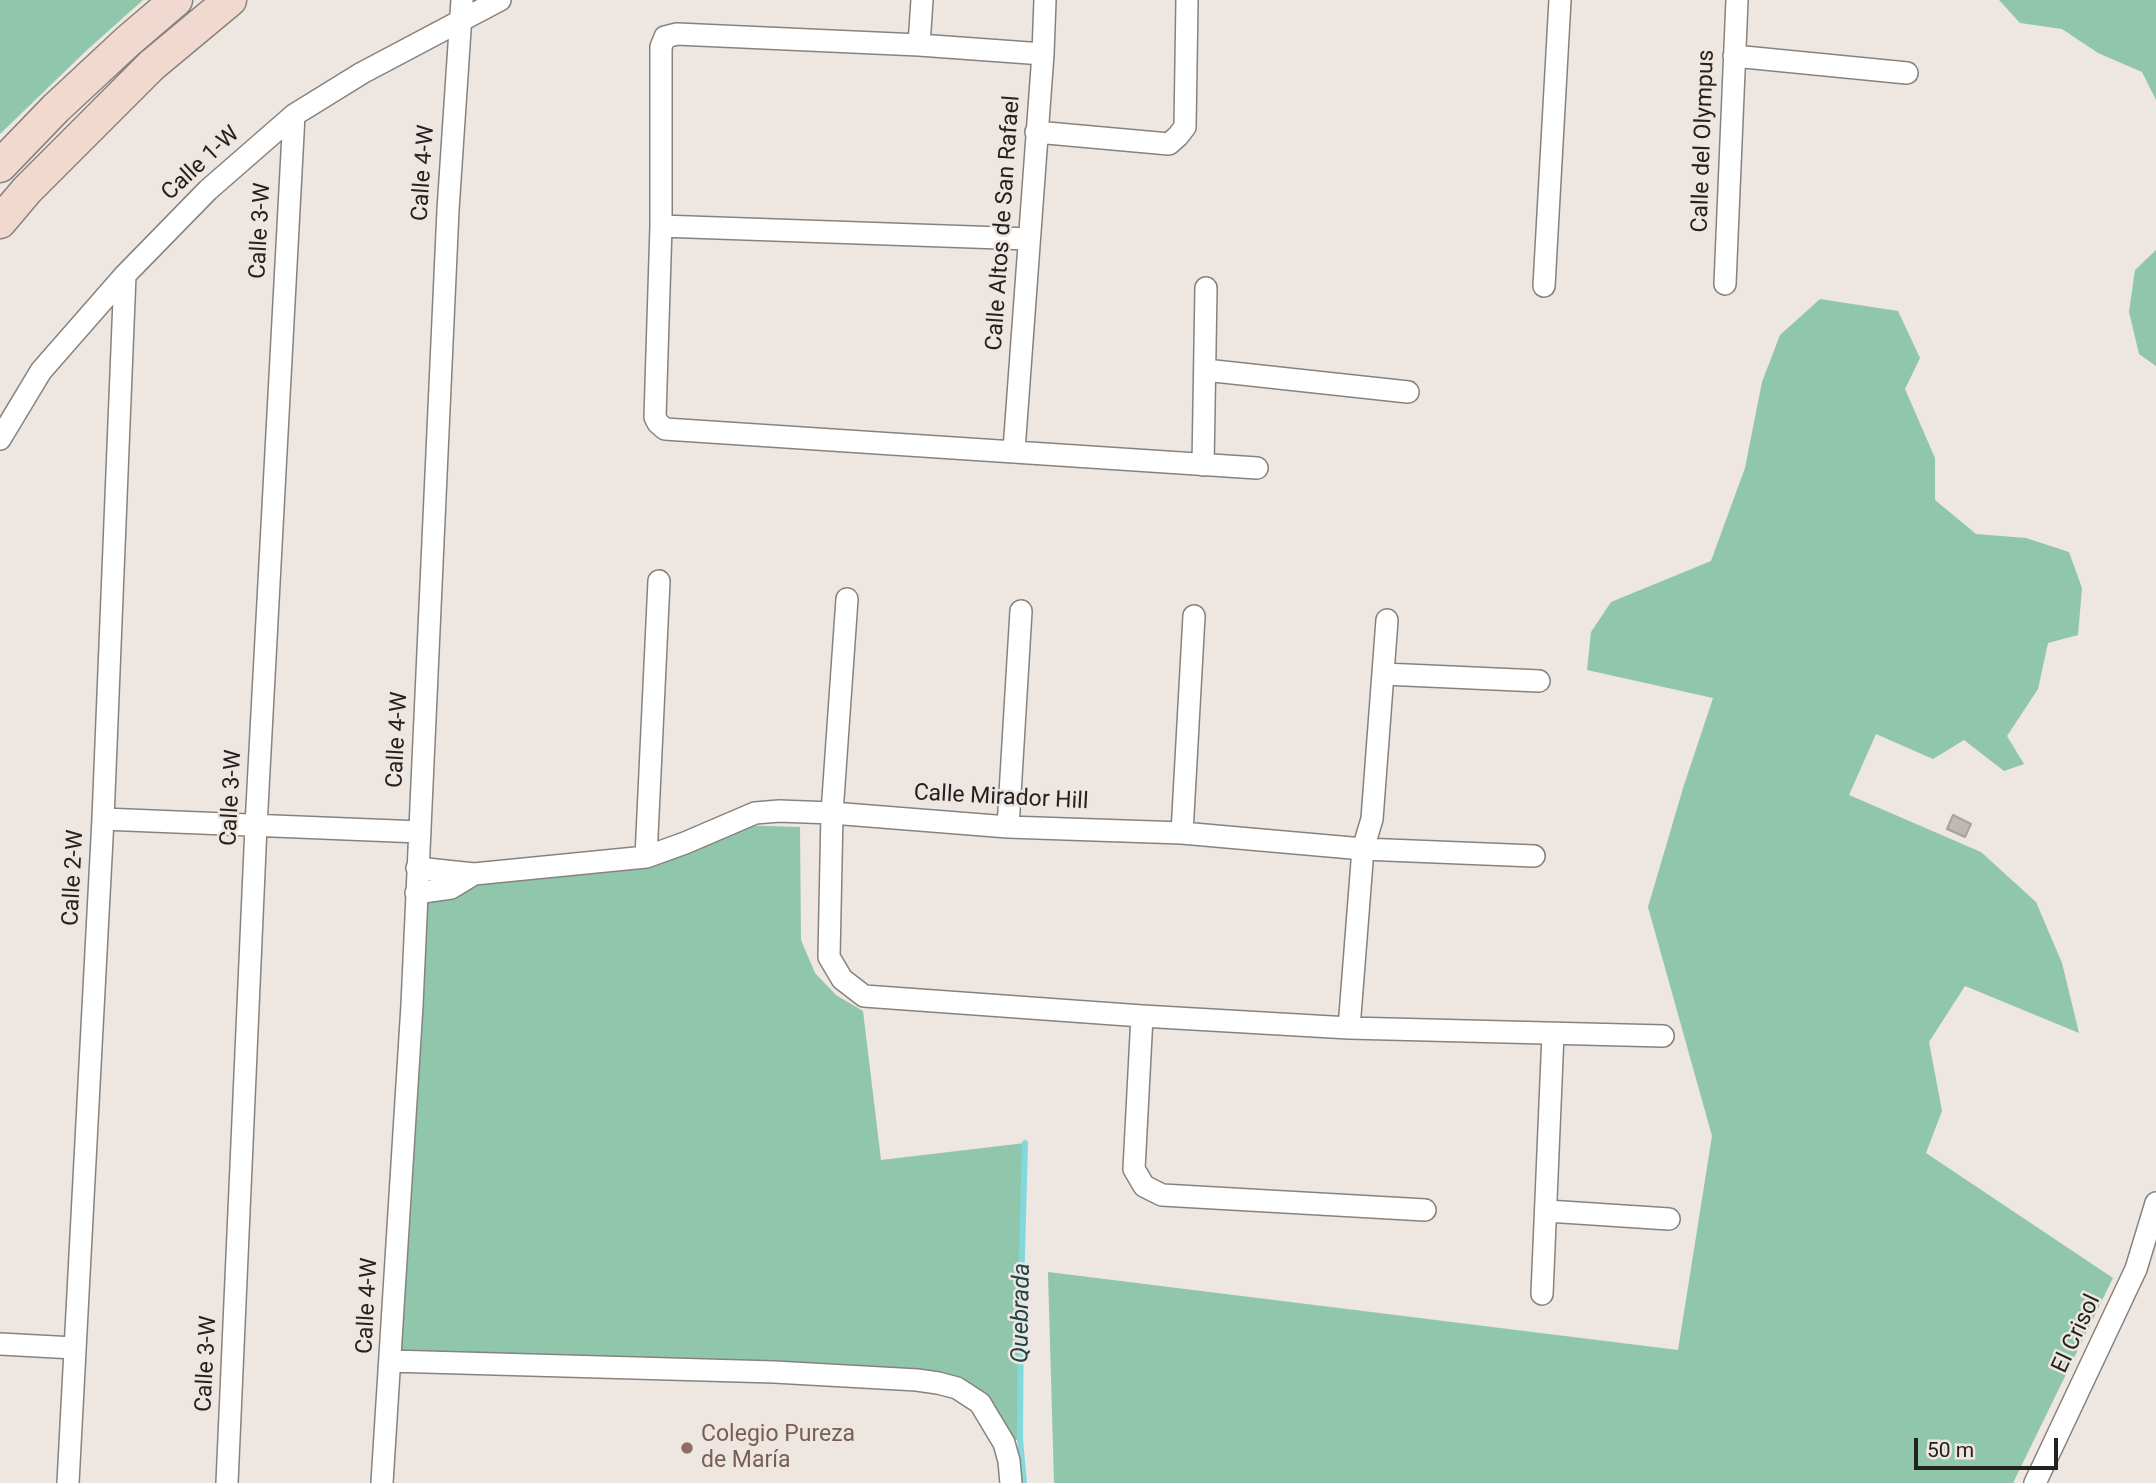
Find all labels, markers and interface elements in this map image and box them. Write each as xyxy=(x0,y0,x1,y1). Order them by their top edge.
street label: Calle del Olympus xyxy=(1687,49,1721,233)
street label: Calle Altos de San Rafael xyxy=(981,95,1027,351)
street label: Calle 1-W xyxy=(156,121,246,207)
street label: Calle 4-W xyxy=(407,124,441,222)
street label: Calle 3-W xyxy=(245,182,277,280)
street label: Calle 4-W xyxy=(382,691,414,789)
street label: Calle 3-W xyxy=(216,749,248,847)
street label: Calle Mirador Hill xyxy=(913,780,1089,816)
street label: Calle 2-W xyxy=(58,829,90,927)
street label: Calle 4-W xyxy=(352,1257,384,1355)
water label: Quebrada xyxy=(1007,1263,1037,1363)
street label: El Crisol xyxy=(2047,1290,2107,1378)
street label: Calle 3-W xyxy=(191,1315,223,1413)
place label: Colegio Pureza de María xyxy=(701,1421,855,1475)
scale bar xyxy=(1918,1424,2062,1468)
text: 50 m xyxy=(1927,1438,1974,1462)
marker: Colegio Pureza de María xyxy=(679,1440,695,1456)

